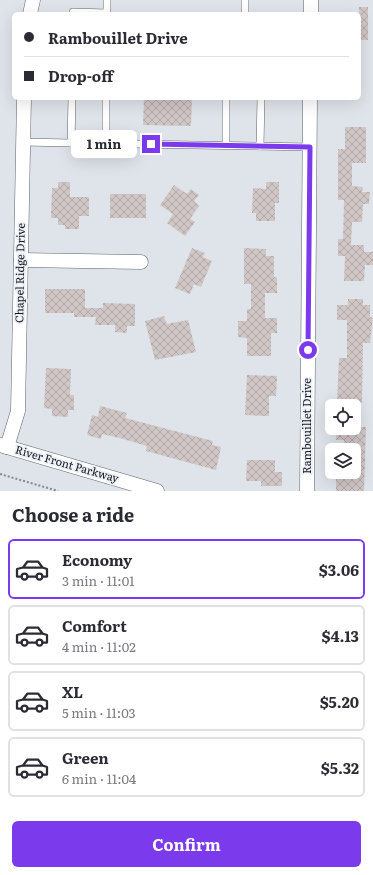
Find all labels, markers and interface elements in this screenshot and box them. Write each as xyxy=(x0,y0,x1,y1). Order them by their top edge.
text: Rambouillet Drive xyxy=(48,26,188,49)
text: Drop-off xyxy=(48,64,113,87)
callout: 1 min xyxy=(71,130,137,158)
text: 1 min xyxy=(87,134,121,153)
route end xyxy=(142,135,160,153)
street label: Chapel Ridge Drive xyxy=(10,223,28,323)
route start xyxy=(299,341,317,359)
street label: Rambouillet Drive xyxy=(298,378,314,474)
map controls xyxy=(325,399,361,479)
button: locate xyxy=(325,399,361,435)
street label: River Front Parkway xyxy=(14,441,122,486)
button: layers xyxy=(325,443,361,479)
text: Choose a ride xyxy=(12,501,134,528)
text: Economy xyxy=(62,548,132,571)
icon: car xyxy=(14,551,50,587)
text: $3.06 xyxy=(319,558,359,581)
text: 3 min · 11:01 xyxy=(62,571,134,590)
text: Comfort xyxy=(62,614,127,637)
icon: car xyxy=(14,617,50,653)
text: $4.13 xyxy=(322,624,359,647)
text: 4 min · 11:02 xyxy=(62,637,136,656)
text: XL xyxy=(62,680,83,703)
icon: car xyxy=(14,683,50,719)
text: $5.20 xyxy=(320,690,359,713)
text: 5 min · 11:03 xyxy=(62,703,136,722)
text: Green xyxy=(62,746,109,769)
icon: car xyxy=(14,749,50,785)
text: $5.32 xyxy=(321,756,359,779)
text: 6 min · 11:04 xyxy=(62,769,136,788)
button: Confirm xyxy=(12,821,361,867)

